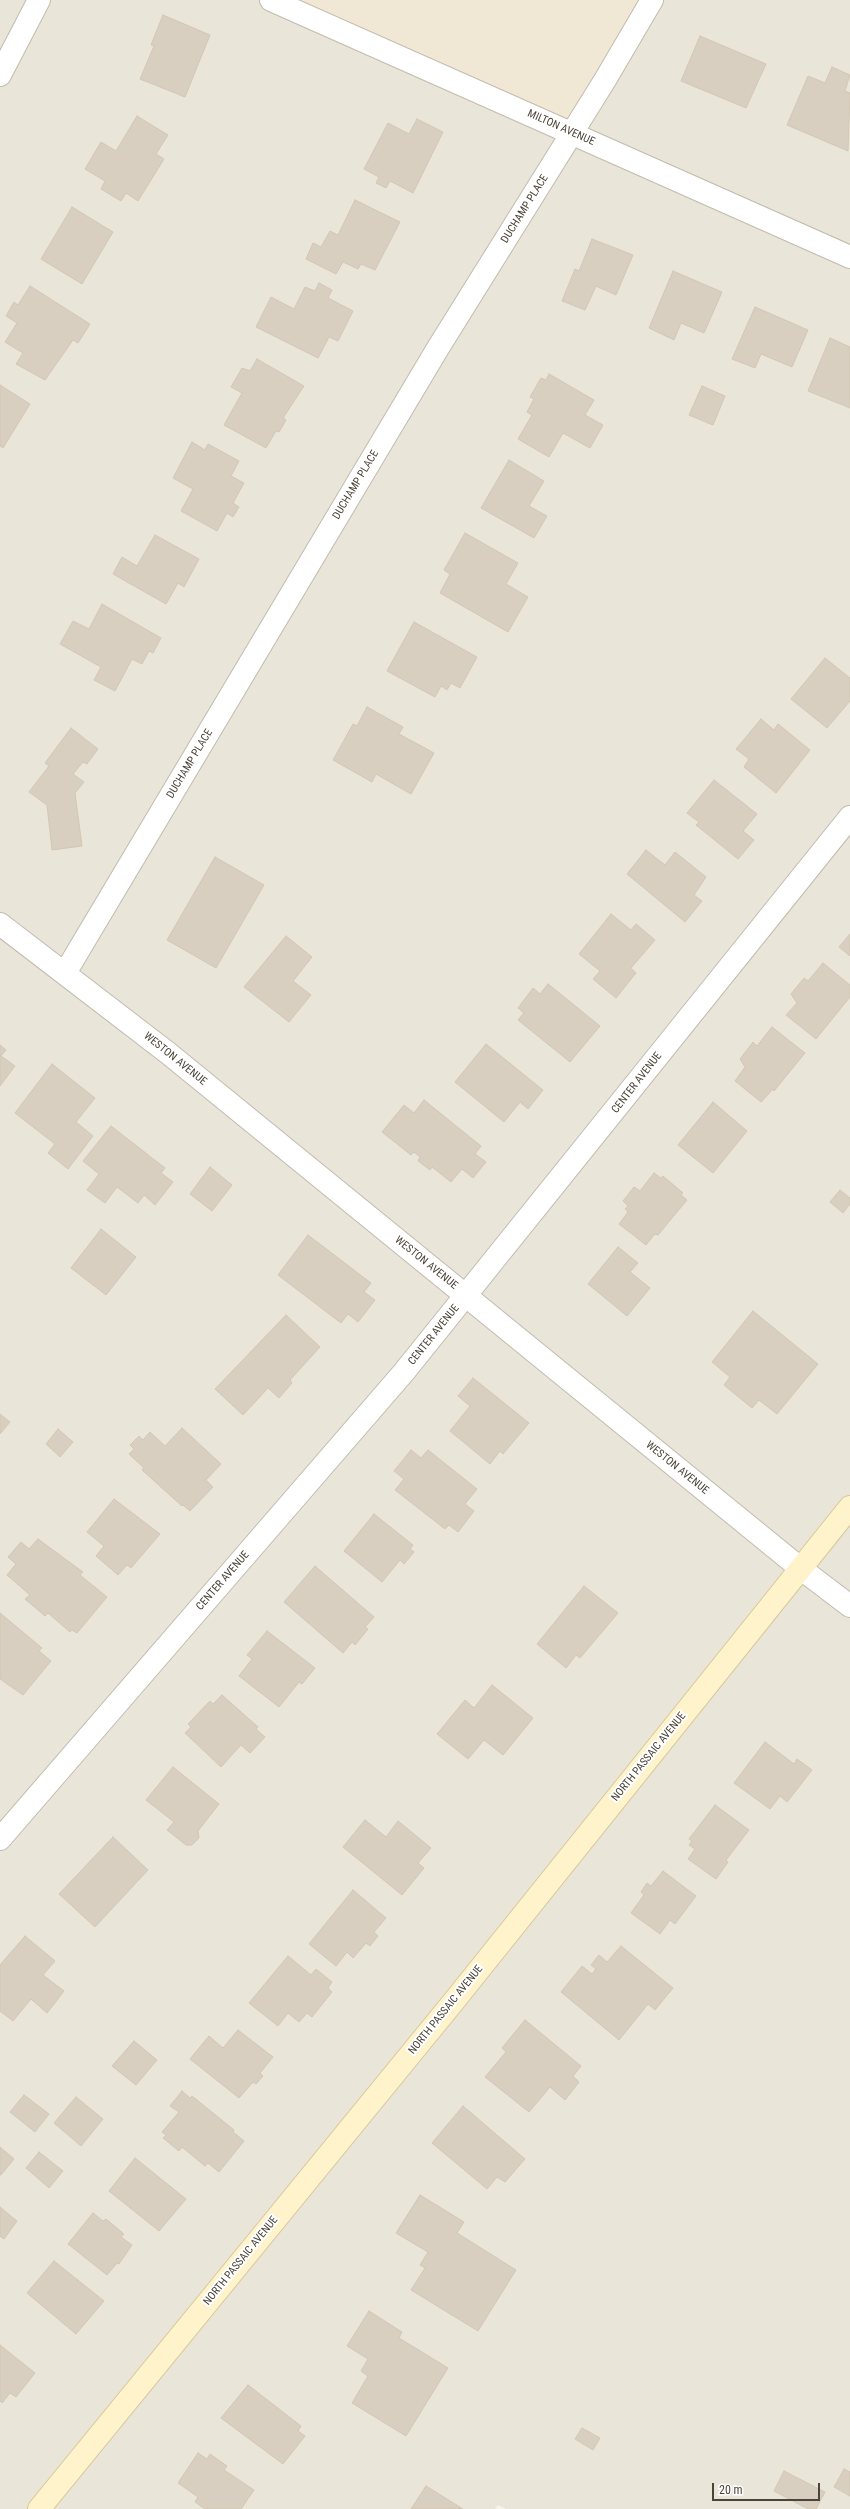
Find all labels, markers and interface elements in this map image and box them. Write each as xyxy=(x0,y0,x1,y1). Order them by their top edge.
street label: MILTON AVENUE xyxy=(525,107,597,149)
street label: DUCHAMP PLACE xyxy=(499,172,551,246)
street label: DUCHAMP PLACE xyxy=(330,448,382,522)
street label: DUCHAMP PLACE xyxy=(164,727,216,801)
street label: WESTON AVENUE xyxy=(141,1030,209,1088)
street label: CENTER AVENUE xyxy=(609,1050,665,1116)
street label: WESTON AVENUE xyxy=(392,1234,460,1292)
street label: CENTER AVENUE xyxy=(406,1302,462,1368)
street label: WESTON AVENUE xyxy=(643,1439,711,1497)
street label: CENTER AVENUE xyxy=(194,1549,252,1613)
street label: NORTH PASSAIC AVENUE xyxy=(609,1710,689,1804)
street label: NORTH PASSAIC AVENUE xyxy=(406,1963,486,2057)
street label: NORTH PASSAIC AVENUE xyxy=(201,2214,281,2308)
scale bar xyxy=(714,2475,822,2501)
text: 20 m xyxy=(719,2483,743,2497)

